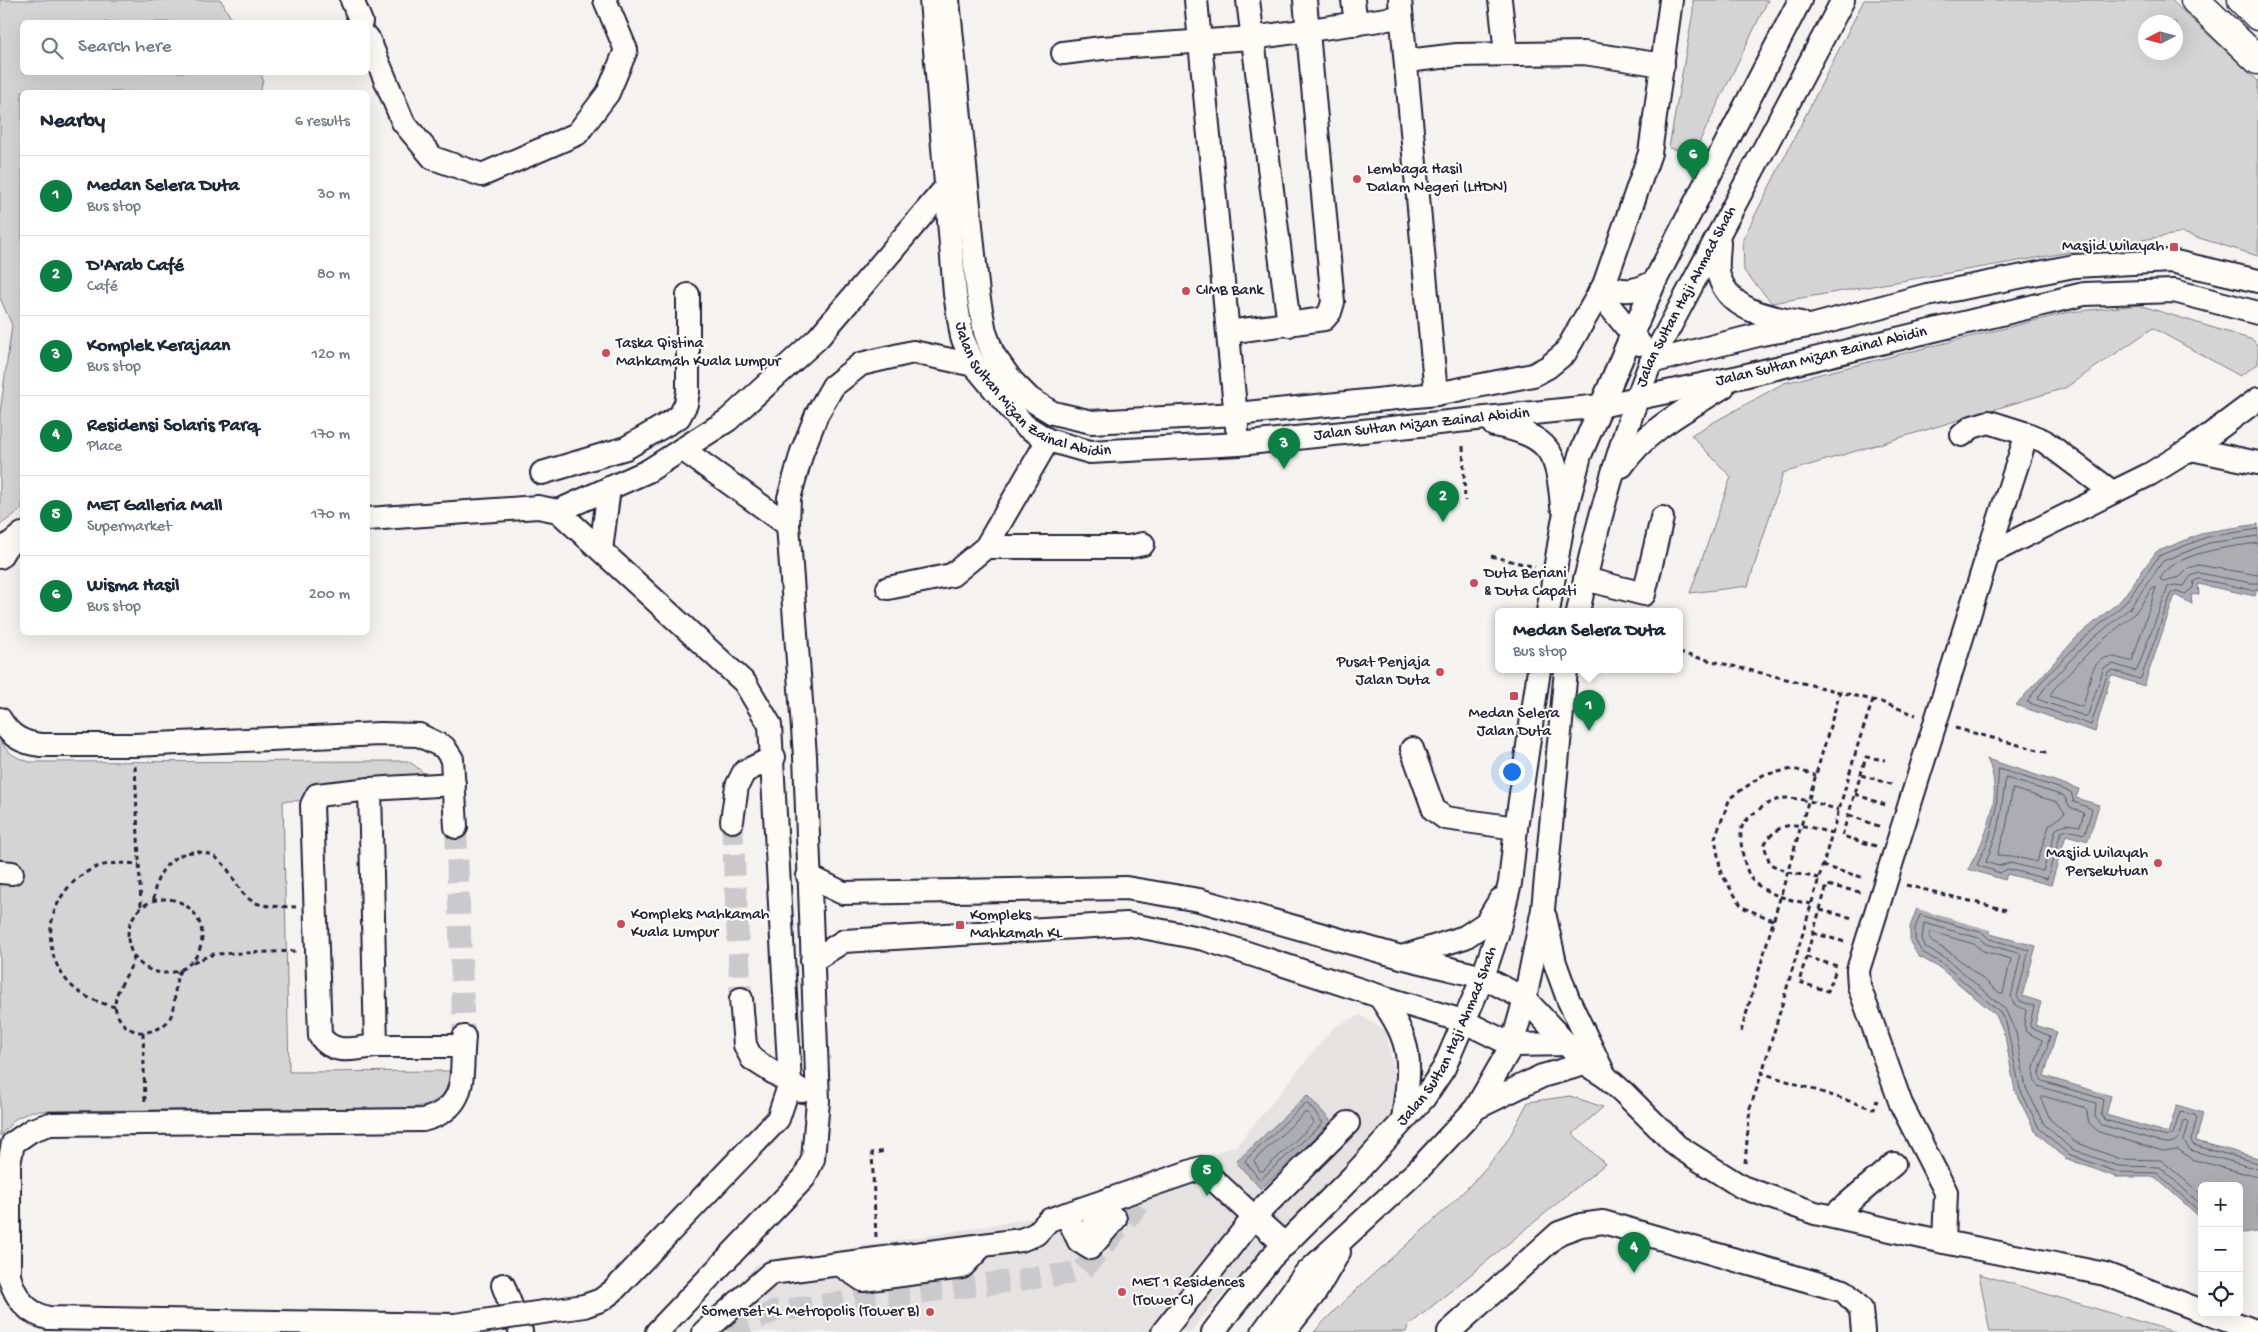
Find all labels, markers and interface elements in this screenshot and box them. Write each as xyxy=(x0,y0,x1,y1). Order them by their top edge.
north arrow xyxy=(2138,15,2183,60)
search box xyxy=(20,20,370,75)
icon: search xyxy=(38,34,66,62)
text: Search here xyxy=(78,36,172,59)
text: Nearby xyxy=(40,110,105,135)
text: 6 results xyxy=(295,113,350,132)
pin: 6 xyxy=(1677,139,1709,180)
place label: Lembaga Hasil Dalam Negeri (LHDN) xyxy=(1366,161,1508,198)
marker: Lembaga Hasil Dalam Negeri (LHDN) xyxy=(1351,173,1363,185)
text: Medan Selera Duta xyxy=(87,175,239,198)
text: 1 xyxy=(53,186,59,205)
text: 30 m xyxy=(317,186,350,205)
text: Bus stop xyxy=(87,198,141,217)
street label: Jalan Sultan Haji Ahmad Shah xyxy=(1633,203,1742,390)
place label: Masjid Wilayah xyxy=(2062,238,2164,257)
marker: Masjid Wilayah xyxy=(2168,241,2180,253)
text: D'Arab Café xyxy=(87,255,184,278)
text: 2 xyxy=(52,266,60,285)
text: 80 m xyxy=(317,266,350,285)
text: Café xyxy=(87,278,118,297)
place label: CIMB Bank xyxy=(1196,282,1265,301)
marker: CIMB Bank xyxy=(1180,285,1192,297)
street label: Jalan Sultan Mizan Zainal Abidin xyxy=(950,321,1112,461)
street label: Jalan Sultan Mizan Zainal Abidin xyxy=(1714,323,1929,391)
text: Komplek Kerajaan xyxy=(87,335,230,358)
place label: Taska Qistina Mahkamah Kuala Lumpur xyxy=(615,335,782,372)
text: 3 xyxy=(52,346,60,365)
text: 120 m xyxy=(311,346,350,365)
marker: Taska Qistina Mahkamah Kuala Lumpur xyxy=(600,347,612,359)
text: Bus stop xyxy=(87,358,141,377)
street label: Jalan Sultan Mizan Zainal Abidin xyxy=(1313,404,1531,446)
text: Residensi Solaris Parq xyxy=(87,415,258,438)
text: 4 xyxy=(52,426,60,445)
text: 170 m xyxy=(311,426,350,445)
pin: 3 xyxy=(1268,428,1300,469)
text: Place xyxy=(87,438,122,457)
pin: 2 xyxy=(1427,481,1459,522)
text: MET Galleria Mall xyxy=(87,495,223,518)
text: 5 xyxy=(52,506,60,525)
text: 170 m xyxy=(311,506,350,525)
text: Supermarket xyxy=(87,518,172,537)
place label: Duta Beriani & Duta Capati xyxy=(1483,565,1577,602)
text: Wisma Hasil xyxy=(87,575,180,598)
marker: Duta Beriani & Duta Capati xyxy=(1468,577,1480,589)
text: 6 xyxy=(52,586,60,605)
text: 200 m xyxy=(309,586,350,605)
text: Bus stop xyxy=(87,598,141,617)
popup xyxy=(1495,608,1683,673)
text: Medan Selera Duta xyxy=(1513,620,1665,643)
text: Bus stop xyxy=(1513,643,1567,662)
place label: Pusat Penjaja Jalan Duta xyxy=(1336,654,1431,691)
marker: Pusat Penjaja Jalan Duta xyxy=(1434,666,1446,678)
marker: Medan Selera Jalan Duta xyxy=(1508,690,1520,702)
pin: 1 xyxy=(1573,690,1605,731)
place label: Medan Selera Jalan Duta xyxy=(1468,705,1561,742)
your location xyxy=(1499,759,1525,785)
place label: Masjid Wilayah Persekutuan xyxy=(2046,845,2148,882)
marker: Masjid Wilayah Persekutuan xyxy=(2152,857,2164,869)
place label: Kompleks Mahkamah Kuala Lumpur xyxy=(631,906,770,943)
place label: Kompleks Mahkamah KL xyxy=(970,907,1063,944)
marker: Kompleks Mahkamah Kuala Lumpur xyxy=(615,918,627,930)
marker: Kompleks Mahkamah KL xyxy=(954,919,966,931)
street label: Jalan Sultan Haji Ahmad Shah xyxy=(1393,944,1502,1130)
pin: 5 xyxy=(1191,1155,1223,1196)
map controls xyxy=(2198,1182,2243,1317)
button: + xyxy=(2198,1182,2243,1227)
button: − xyxy=(2198,1227,2243,1272)
pin: 4 xyxy=(1618,1232,1650,1273)
button: locate xyxy=(2198,1272,2243,1317)
place label: MET 1 Residences (Tower C) xyxy=(1132,1274,1245,1311)
marker: MET 1 Residences (Tower C) xyxy=(1116,1286,1128,1298)
place label: Somerset KL Metropolis (Tower B) xyxy=(702,1303,920,1322)
marker: Somerset KL Metropolis (Tower B) xyxy=(924,1306,936,1318)

